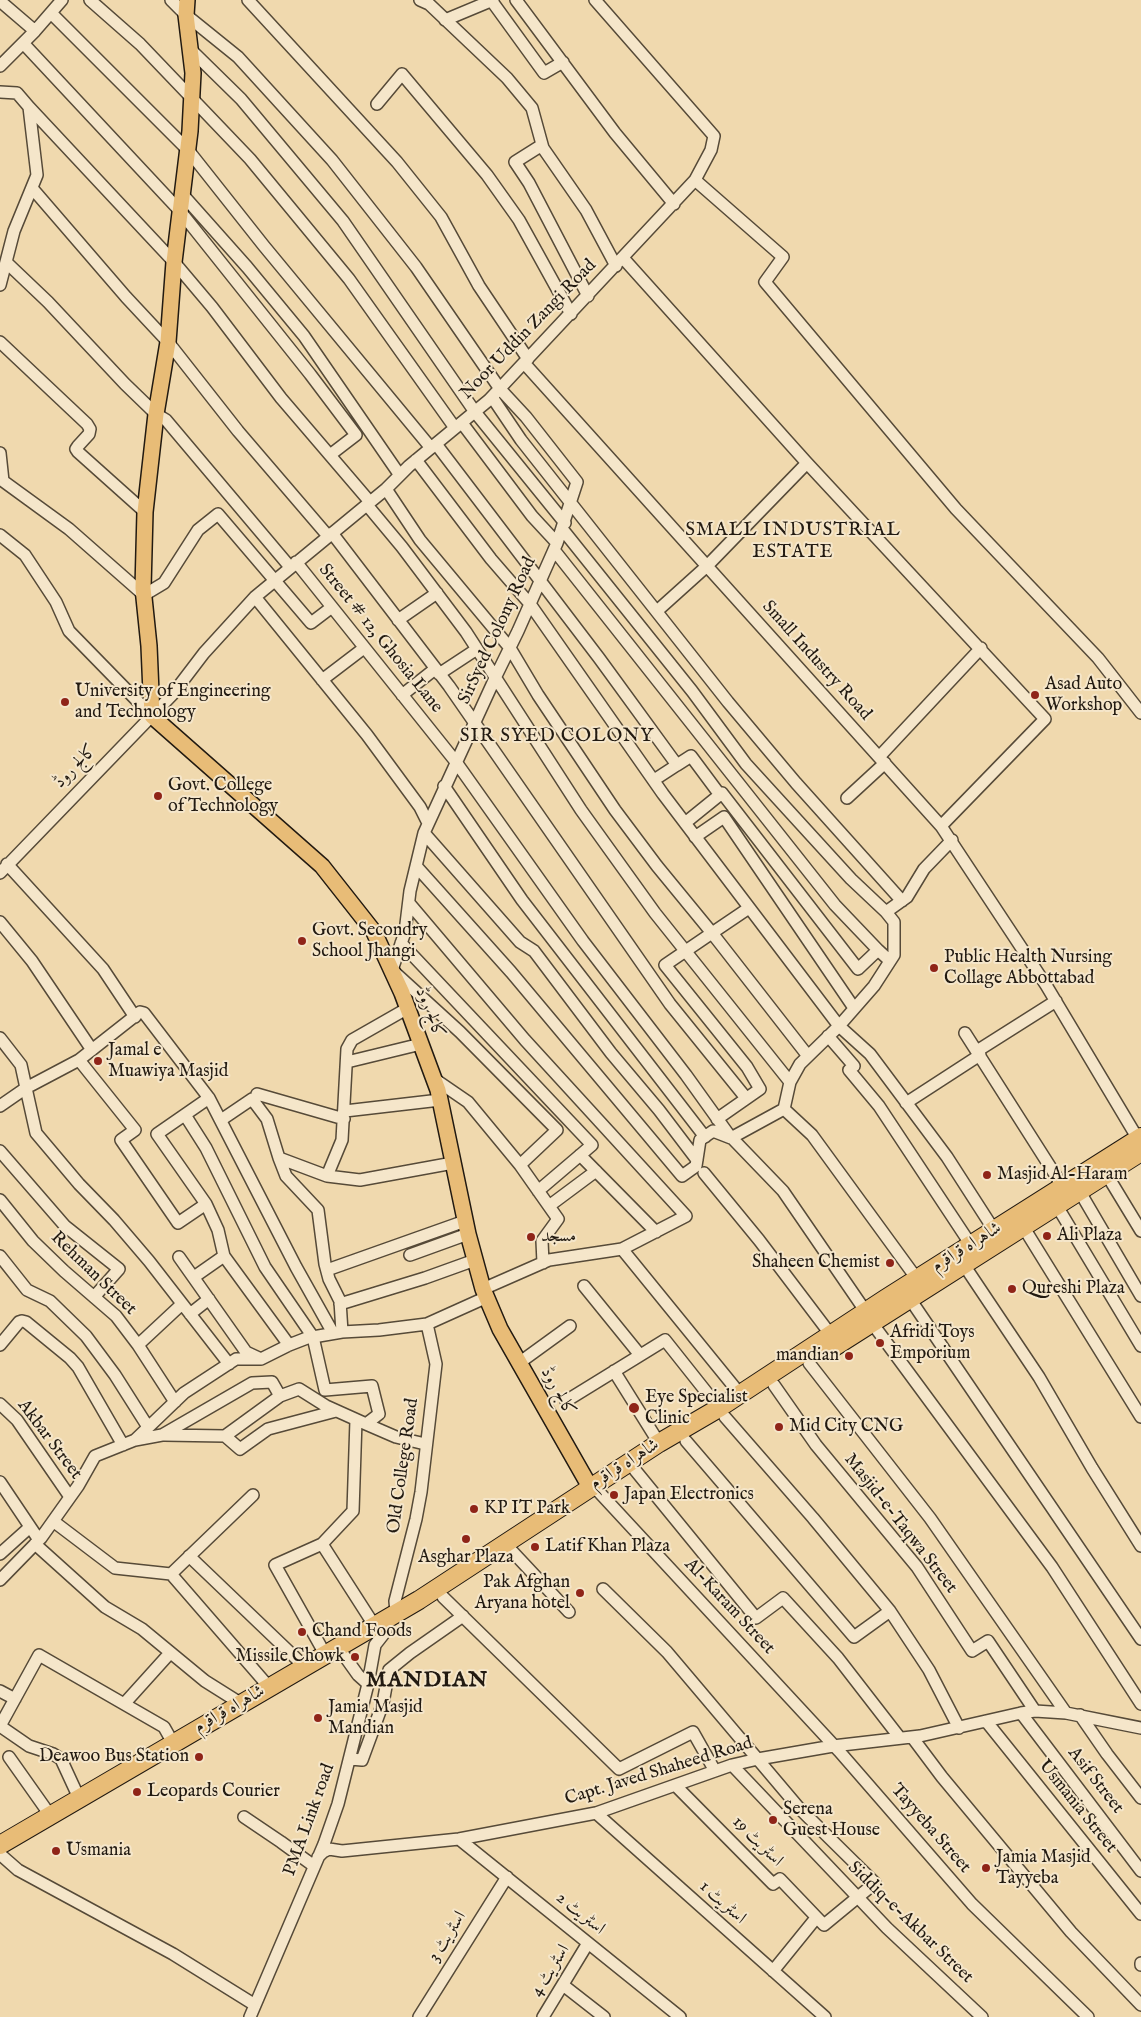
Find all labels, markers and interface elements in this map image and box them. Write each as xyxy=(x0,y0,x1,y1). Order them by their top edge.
street label: Noor Uddin Zangi Road xyxy=(456,255,602,405)
district label: SMALL INDUSTRIAL ESTATE xyxy=(683,520,903,564)
street label: SirSyed Colony Road xyxy=(454,554,542,708)
street label: Street # 12, Ghosia Lane xyxy=(313,560,447,718)
street label: Small Industry Road xyxy=(757,597,875,725)
place label: Asad Auto Workshop xyxy=(1045,674,1122,716)
place label: University of Engineering and Technology xyxy=(75,681,271,724)
marker: Asad Auto Workshop xyxy=(1029,689,1041,701)
marker: University of Engineering and Technology xyxy=(59,696,71,708)
district label: SIR SYED COLONY xyxy=(458,726,656,748)
street label: کالج روڈ xyxy=(50,740,102,794)
place label: Govt. College of Technology xyxy=(168,775,278,818)
marker: Govt. College of Technology xyxy=(152,790,164,802)
place label: Govt. Secondry School Jhangi xyxy=(312,920,427,962)
marker: Govt. Secondry School Jhangi xyxy=(296,935,308,947)
place label: Public Health Nursing Collage Abbottabad xyxy=(944,947,1112,990)
marker: Public Health Nursing Collage Abbottabad xyxy=(928,962,940,974)
street label: کالج روڈ xyxy=(409,984,449,1042)
place label: Jamal e Muawiya Masjid xyxy=(108,1040,228,1082)
marker: Jamal e Muawiya Masjid xyxy=(92,1055,104,1067)
place label: Masjid Al-Haram xyxy=(997,1164,1128,1186)
marker: Masjid Al-Haram xyxy=(981,1169,993,1181)
street label: شاہراہ قراقرم xyxy=(928,1218,1006,1278)
place label: Ali Plaza xyxy=(1057,1225,1122,1247)
place label: مسجد xyxy=(541,1226,576,1248)
street label: Rehman Street xyxy=(45,1228,141,1320)
marker: Ali Plaza xyxy=(1041,1230,1053,1242)
marker: مسجد xyxy=(525,1231,537,1243)
place label: Shaheen Chemist xyxy=(752,1252,880,1274)
marker: Shaheen Chemist xyxy=(884,1257,896,1269)
place label: Qureshi Plaza xyxy=(1022,1278,1125,1300)
marker: Qureshi Plaza xyxy=(1006,1283,1018,1295)
place label: Afridi Toys Emporium xyxy=(890,1322,975,1365)
marker: Afridi Toys Emporium xyxy=(874,1337,886,1349)
place label: mandian xyxy=(776,1345,839,1367)
marker: mandian xyxy=(843,1350,855,1362)
street label: کالج روڈ xyxy=(535,1364,579,1420)
place label: Eye Specialist Clinic xyxy=(645,1387,748,1430)
street label: Akbar Street xyxy=(12,1396,86,1484)
street label: Old College Road xyxy=(384,1397,424,1535)
marker: Eye Specialist Clinic xyxy=(627,1401,641,1415)
place label: Mid City CNG xyxy=(789,1416,903,1438)
marker: Mid City CNG xyxy=(773,1421,785,1433)
street label: شاہراہ قراقرم xyxy=(586,1435,664,1495)
street label: Masjid-e-Taqwa Street xyxy=(839,1450,961,1598)
place label: Japan Electronics xyxy=(624,1484,754,1506)
marker: Japan Electronics xyxy=(608,1489,620,1501)
place label: KP IT Park xyxy=(484,1498,570,1520)
marker: KP IT Park xyxy=(468,1503,480,1515)
marker: Asghar Plaza xyxy=(460,1533,472,1545)
place label: Latif Khan Plaza xyxy=(545,1536,670,1558)
marker: Latif Khan Plaza xyxy=(529,1541,541,1553)
place label: Asghar Plaza xyxy=(418,1547,514,1569)
street label: Al-Karam Street xyxy=(679,1555,779,1659)
place label: Pak Afghan Aryana hotel xyxy=(475,1572,570,1615)
marker: Pak Afghan Aryana hotel xyxy=(574,1587,586,1599)
place label: Chand Foods xyxy=(312,1621,412,1643)
marker: Chand Foods xyxy=(296,1626,308,1638)
place label: Missile Chowk xyxy=(236,1646,345,1668)
marker: Missile Chowk xyxy=(349,1651,361,1663)
district label: MANDIAN xyxy=(365,1668,489,1694)
street label: شاہراہ قراقرم xyxy=(191,1681,269,1739)
place label: Jamia Masjid Mandian xyxy=(328,1697,423,1740)
marker: Jamia Masjid Mandian xyxy=(312,1712,324,1724)
street label: Capt. Javed Shaheed Road xyxy=(562,1733,756,1811)
street label: Asif Street xyxy=(1062,1743,1128,1819)
place label: Deawoo Bus Station xyxy=(39,1746,189,1768)
marker: Deawoo Bus Station xyxy=(193,1751,205,1763)
street label: Usmania Street xyxy=(1033,1756,1121,1858)
street label: PMA Link road xyxy=(280,1761,340,1879)
street label: Tayyeba Street xyxy=(885,1780,975,1878)
place label: Leopards Courier xyxy=(147,1781,280,1803)
marker: Leopards Courier xyxy=(131,1786,143,1798)
place label: Serena Guest House xyxy=(783,1799,880,1842)
street label: اسٹریٹ 19 xyxy=(727,1812,787,1872)
marker: Serena Guest House xyxy=(767,1814,779,1826)
place label: Usmania xyxy=(66,1840,131,1862)
marker: Usmania xyxy=(50,1845,62,1857)
place label: Jamia Masjid Tayyeba xyxy=(996,1847,1091,1890)
street label: Siddiq-e-Akbar Street xyxy=(843,1857,977,1989)
marker: Jamia Masjid Tayyeba xyxy=(980,1862,992,1874)
street label: اسٹریٹ 1 xyxy=(694,1876,750,1930)
street label: اسٹریٹ 2 xyxy=(551,1888,609,1940)
street label: اسٹریٹ 3 xyxy=(424,1908,472,1966)
street label: اسٹریٹ 4 xyxy=(527,1941,575,2001)

